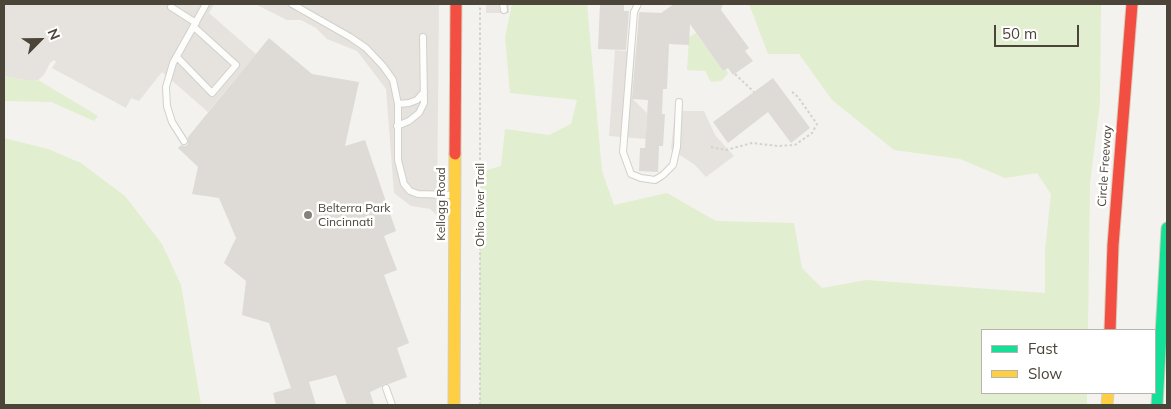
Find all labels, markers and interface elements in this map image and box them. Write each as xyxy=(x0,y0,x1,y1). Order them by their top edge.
north arrow xyxy=(15,15,65,65)
scale bar xyxy=(996,15,1081,47)
text: 50 m xyxy=(1002,24,1037,43)
text: N xyxy=(43,26,64,43)
street label: Circle Freeway xyxy=(1095,125,1115,207)
street label: Ohio River Trail xyxy=(473,163,487,247)
street label: Kellogg Road xyxy=(434,167,448,241)
place label: Belterra Park Cincinnati xyxy=(318,201,390,229)
marker: Belterra Park Cincinnati xyxy=(302,209,314,221)
legend xyxy=(981,329,1156,394)
text: Fast xyxy=(1028,339,1058,358)
text: Slow xyxy=(1028,364,1062,383)

